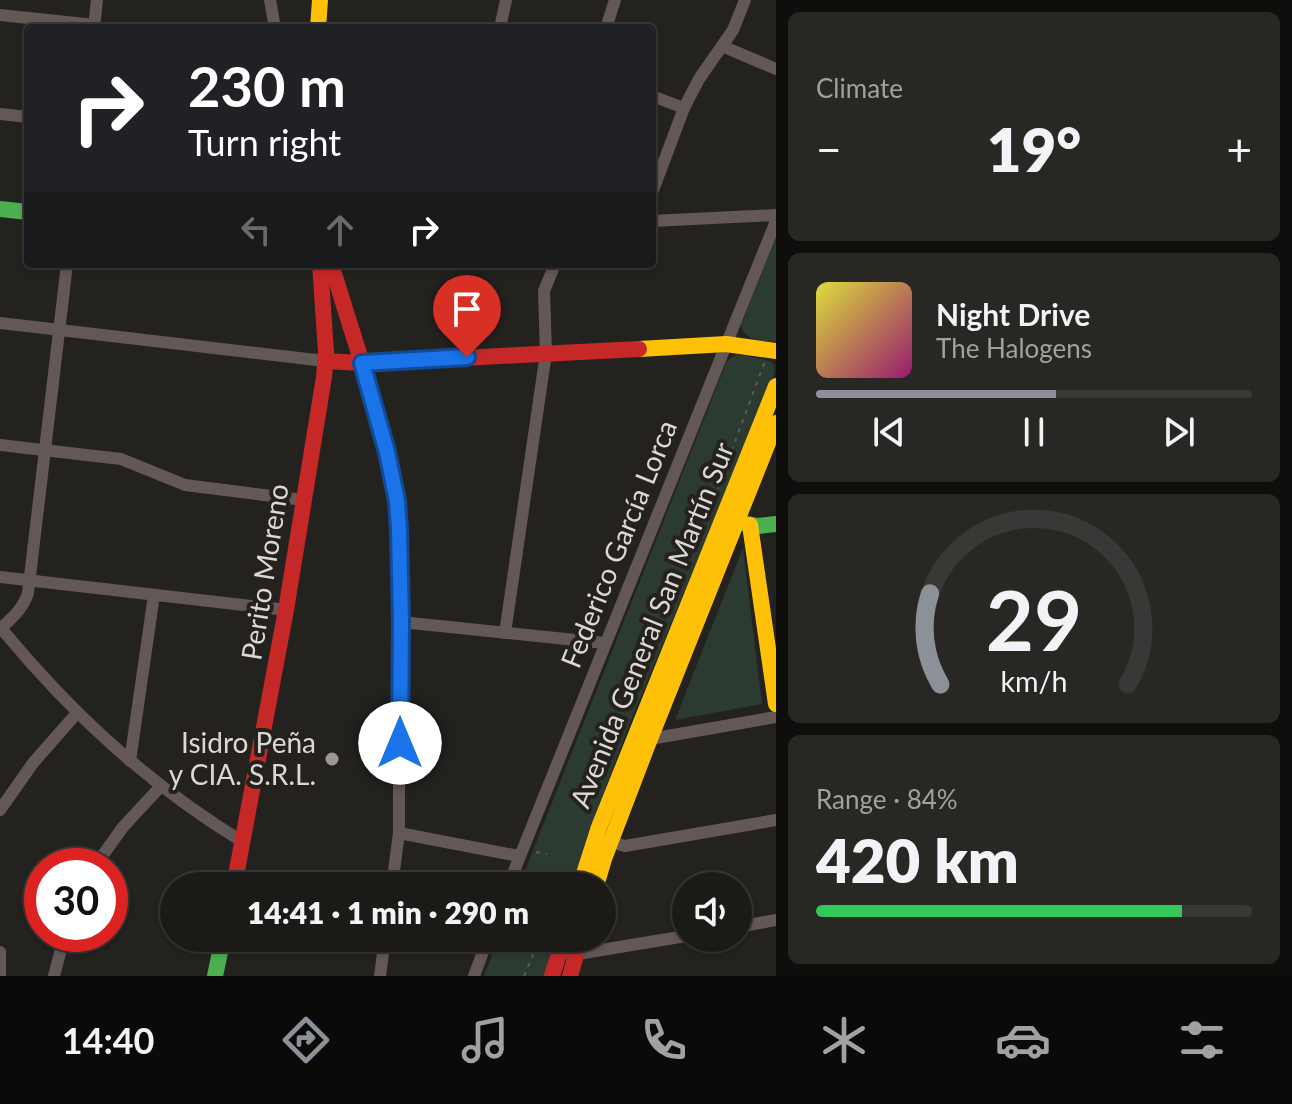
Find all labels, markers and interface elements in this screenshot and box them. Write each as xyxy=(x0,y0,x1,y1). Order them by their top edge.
text: 230 m xyxy=(188,52,346,119)
icon: right xyxy=(56,56,160,160)
text: Climate xyxy=(816,72,903,104)
text: 19° xyxy=(987,113,1081,185)
text: Turn right xyxy=(188,120,341,164)
text: − xyxy=(816,123,842,175)
text: + xyxy=(1226,123,1252,175)
icon: left xyxy=(234,208,278,252)
icon: ahead xyxy=(318,208,362,252)
icon: right xyxy=(402,208,446,252)
pin xyxy=(433,275,501,357)
icon: arrive xyxy=(445,287,489,331)
text: Night Drive xyxy=(936,296,1090,332)
text: The Halogens xyxy=(936,332,1092,364)
icon: previous xyxy=(867,410,911,454)
icon: pause xyxy=(1012,410,1056,454)
icon: next xyxy=(1157,410,1201,454)
street label: Federico García Lorca xyxy=(553,415,683,672)
street label: Avenida General San Martín Sur xyxy=(562,437,740,812)
street label: Perito Moreno xyxy=(233,481,295,662)
text: 29 xyxy=(986,568,1082,668)
text: km/h xyxy=(1001,664,1067,698)
position arrow xyxy=(358,701,442,785)
place label: Isidro Peña y CIA. S.R.L. xyxy=(169,725,316,791)
marker: Isidro Peña y CIA. S.R.L. xyxy=(323,750,341,768)
text: Range · 84% xyxy=(816,783,958,815)
text: 420 km xyxy=(816,824,1019,896)
speed limit sign: 30 xyxy=(24,848,128,952)
map controls xyxy=(672,872,752,952)
button: sound xyxy=(672,872,752,952)
text: 14:41 · 1 min · 290 m xyxy=(247,894,529,930)
icon: directions xyxy=(278,1012,334,1068)
icon: music xyxy=(457,1012,513,1068)
icon: phone xyxy=(636,1012,692,1068)
icon: climate xyxy=(816,1012,872,1068)
icon: car xyxy=(995,1012,1051,1068)
icon: filters xyxy=(1174,1012,1230,1068)
text: 14:40 xyxy=(62,1018,154,1062)

